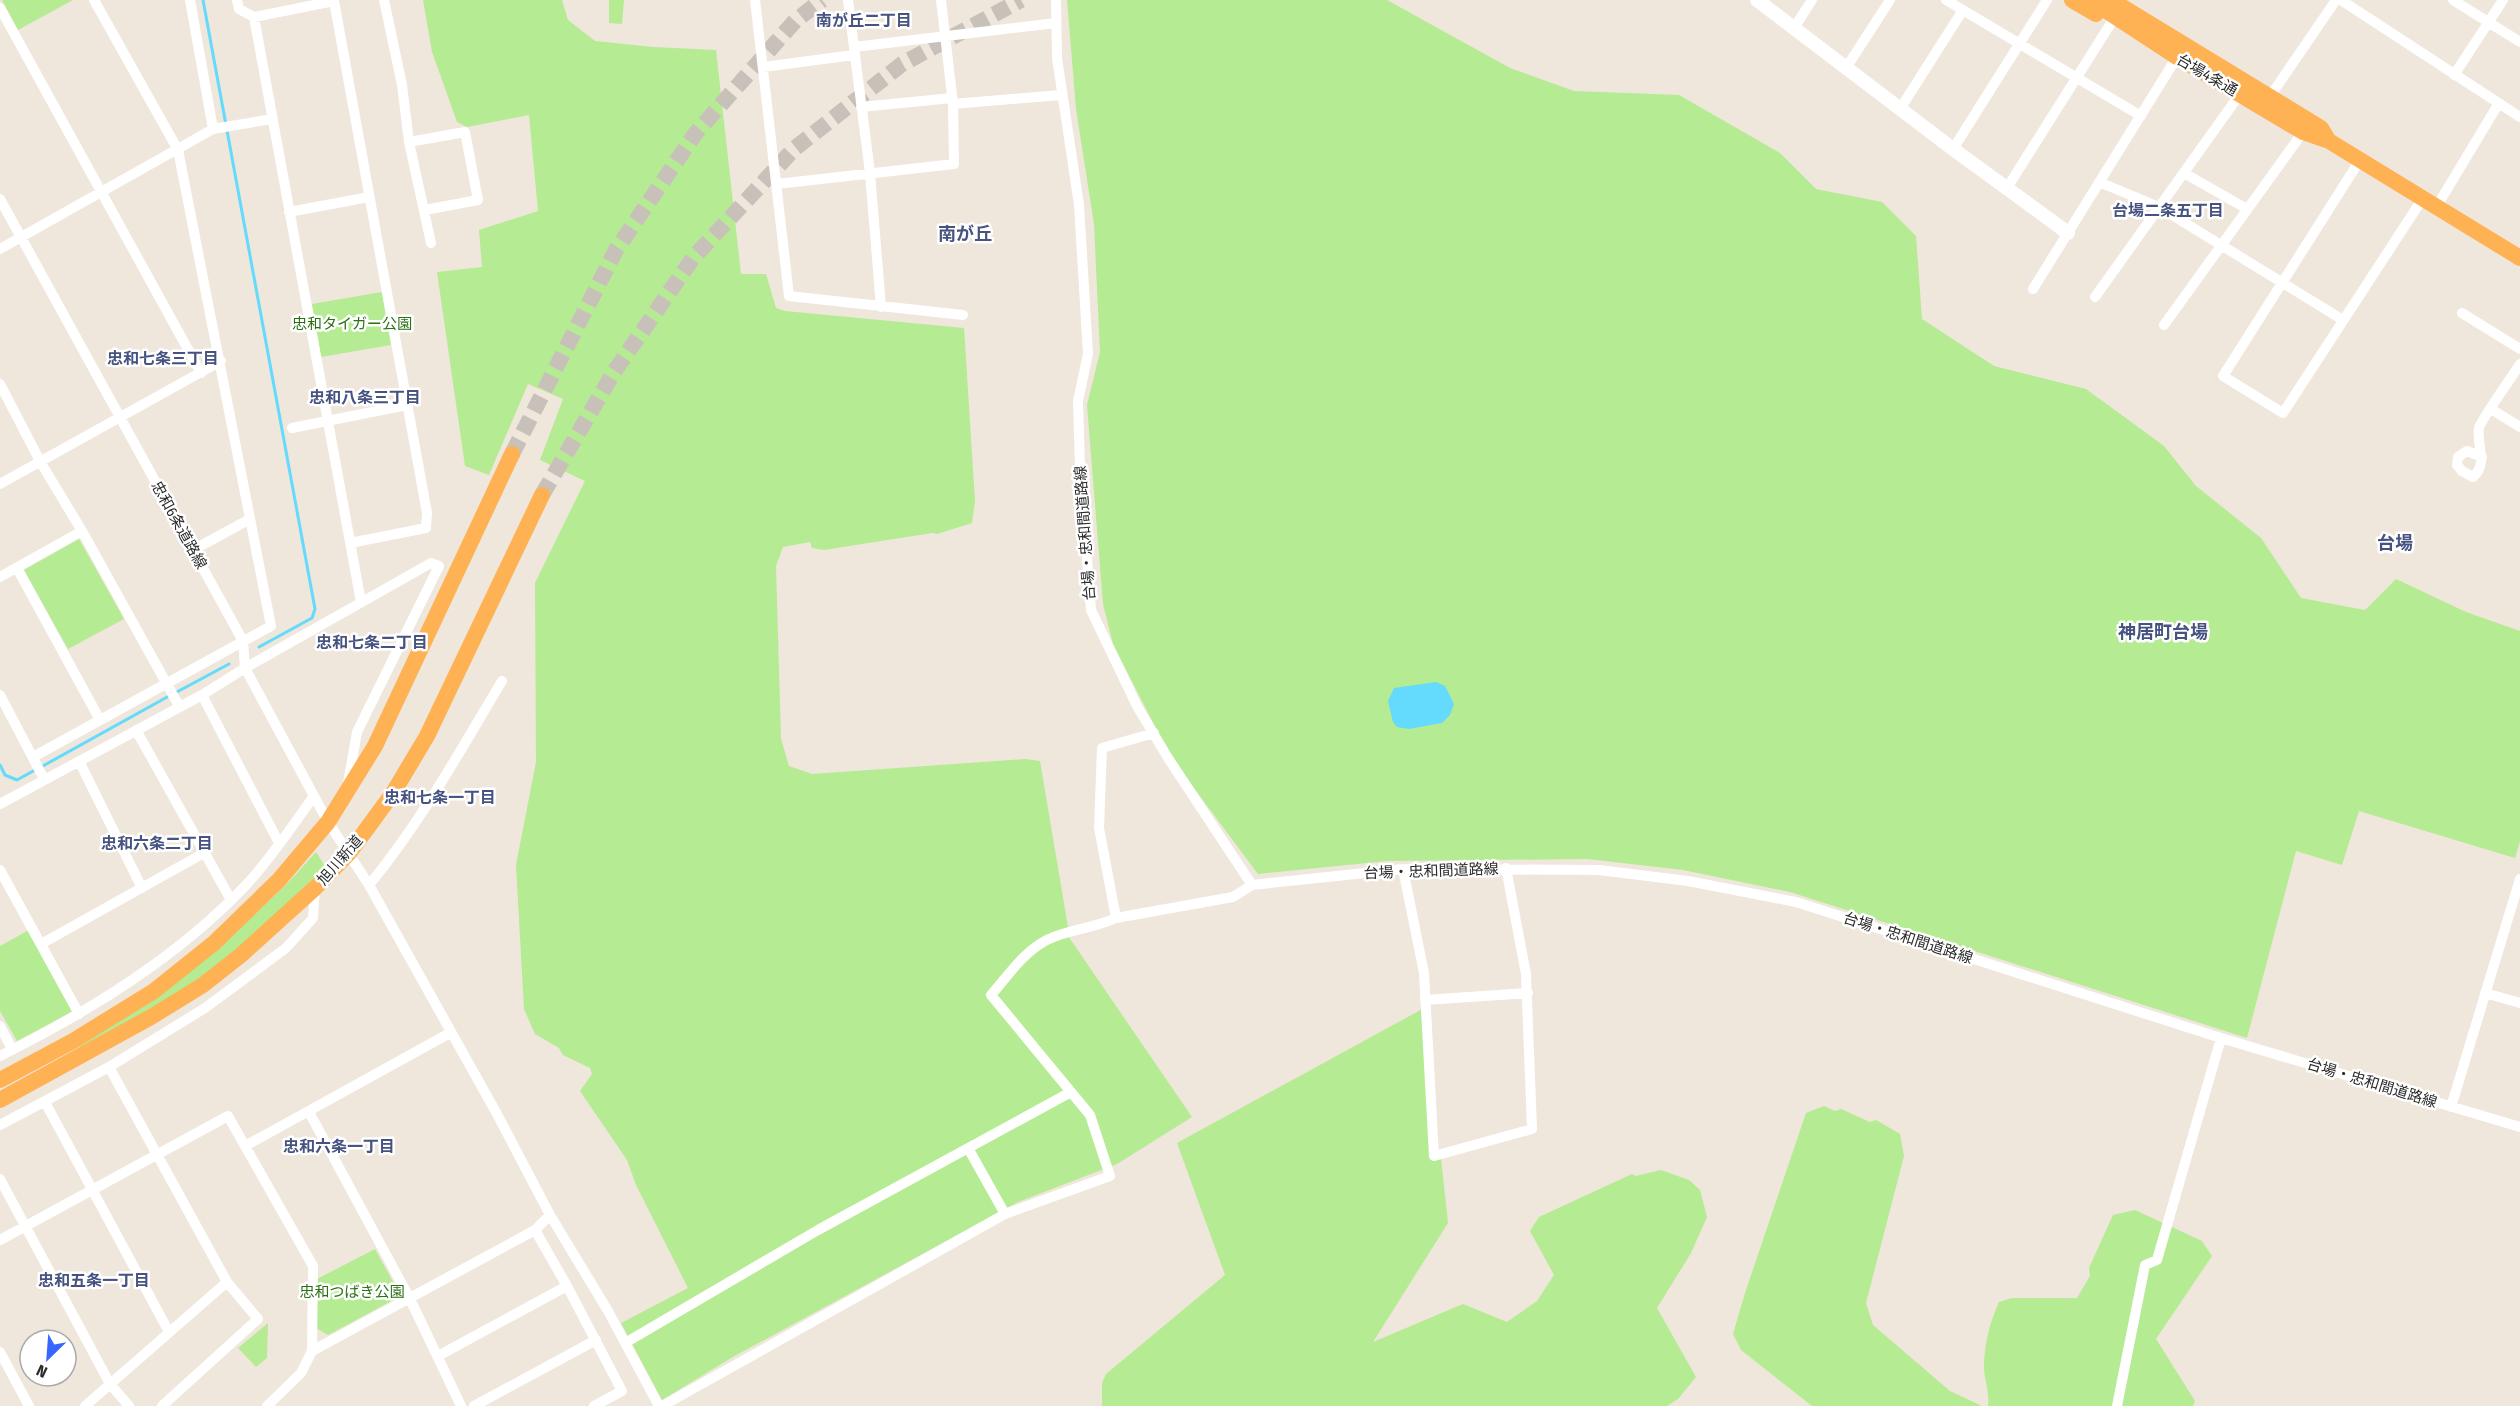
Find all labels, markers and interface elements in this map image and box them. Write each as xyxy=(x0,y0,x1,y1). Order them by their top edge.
district label: 南が丘二丁目 xyxy=(816,11,912,30)
street label: 台場4条通 xyxy=(2173,50,2241,100)
district label: 台場二条五丁目 xyxy=(2112,201,2224,220)
district label: 南が丘 xyxy=(938,223,992,245)
park label: 忠和タイガー公園 xyxy=(292,315,412,333)
district label: 忠和七条三丁目 xyxy=(107,349,219,368)
district label: 忠和八条三丁目 xyxy=(309,388,421,407)
street label: 台場・忠和間道路線 xyxy=(1071,465,1099,601)
street label: 忠和6条道路線 xyxy=(148,478,210,572)
district label: 台場 xyxy=(2377,532,2413,554)
district label: 神居町台場 xyxy=(2118,621,2208,643)
district label: 忠和七条二丁目 xyxy=(316,633,428,652)
district label: 忠和七条一丁目 xyxy=(384,788,496,807)
street label: 旭川新道 xyxy=(314,831,366,889)
district label: 忠和六条二丁目 xyxy=(101,834,213,853)
street label: 台場・忠和間道路線 xyxy=(1363,860,1499,882)
street label: 台場・忠和間道路線 xyxy=(1841,909,1975,967)
street label: 台場・忠和間道路線 xyxy=(2305,1055,2439,1111)
district label: 忠和六条一丁目 xyxy=(283,1137,395,1156)
district label: 忠和五条一丁目 xyxy=(38,1271,150,1290)
park label: 忠和つばき公園 xyxy=(299,1283,405,1301)
north arrow xyxy=(18,1328,78,1388)
text: N xyxy=(34,1361,50,1382)

